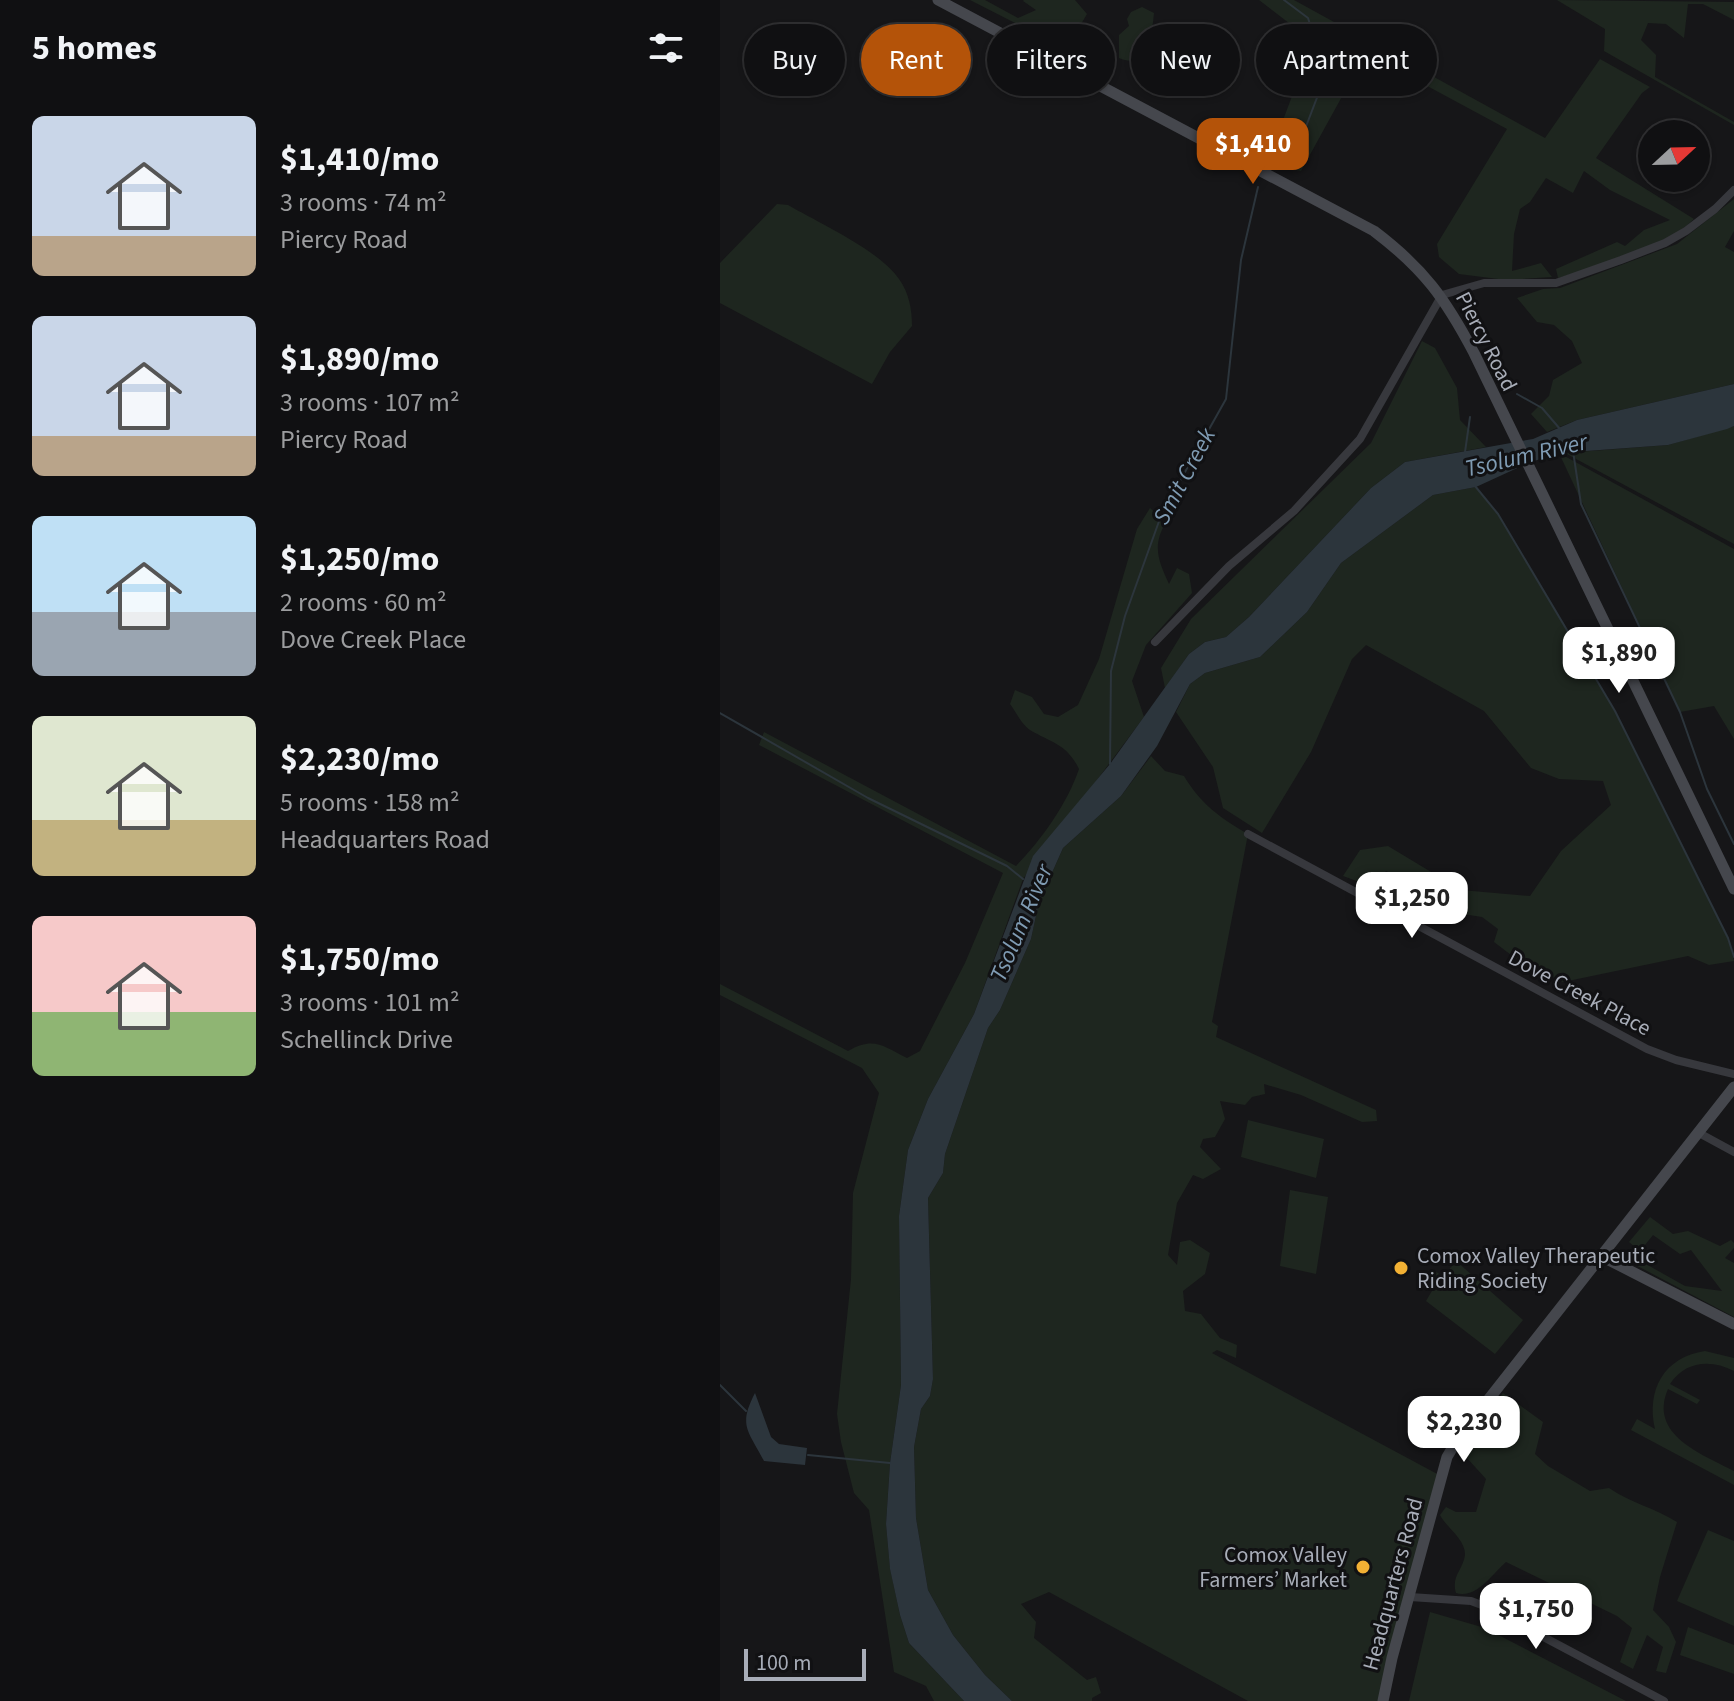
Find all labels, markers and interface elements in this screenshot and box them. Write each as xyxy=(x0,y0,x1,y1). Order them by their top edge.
text: 5 homes xyxy=(32,24,157,73)
chip: Buy xyxy=(744,24,845,96)
chip: Rent xyxy=(861,24,971,96)
chip: Filters xyxy=(987,24,1115,96)
chip: New xyxy=(1131,24,1240,96)
chip: Apartment xyxy=(1256,24,1437,96)
icon: filters xyxy=(644,26,688,70)
pin: $1,410 xyxy=(1188,118,1318,186)
north arrow xyxy=(1638,120,1710,192)
map controls xyxy=(1638,120,1710,192)
text: $1,410 xyxy=(1215,125,1291,162)
text: $1,410/mo xyxy=(280,135,440,184)
icon: home xyxy=(96,148,192,244)
text: 3 rooms · 74 m² xyxy=(280,184,447,221)
text: Piercy Road xyxy=(280,221,408,258)
street label: Piercy Road xyxy=(1447,286,1525,397)
text: $1,890/mo xyxy=(280,335,440,384)
icon: home xyxy=(96,348,192,444)
text: 3 rooms · 107 m² xyxy=(280,384,459,421)
text: Piercy Road xyxy=(280,421,408,458)
water label: Smit Creek xyxy=(1144,421,1225,531)
water label: Tsolum River xyxy=(1461,424,1593,487)
text: $1,250/mo xyxy=(280,535,440,584)
icon: home xyxy=(96,548,192,644)
text: 2 rooms · 60 m² xyxy=(280,584,447,621)
text: Dove Creek Place xyxy=(280,621,466,658)
pin: $1,890 xyxy=(1554,627,1684,695)
text: $1,890 xyxy=(1581,634,1657,671)
text: $2,230/mo xyxy=(280,735,440,784)
icon: home xyxy=(96,748,192,844)
text: 5 rooms · 158 m² xyxy=(280,784,459,821)
text: Headquarters Road xyxy=(280,821,490,858)
water label: Tsolum River xyxy=(981,857,1063,987)
pin: $1,250 xyxy=(1347,872,1477,940)
text: $1,250 xyxy=(1374,879,1450,916)
text: $1,750/mo xyxy=(280,935,440,984)
street label: Dove Creek Place xyxy=(1502,942,1657,1044)
icon: home xyxy=(96,948,192,1044)
text: 3 rooms · 101 m² xyxy=(280,984,459,1021)
text: Schellinck Drive xyxy=(280,1021,453,1058)
place label: Comox Valley Therapeutic Riding Society xyxy=(1417,1240,1655,1297)
marker: Comox Valley Therapeutic Riding Society xyxy=(1392,1259,1410,1277)
pin: $2,230 xyxy=(1399,1396,1529,1464)
text: $2,230 xyxy=(1426,1403,1502,1440)
street label: Headquarters Road xyxy=(1355,1494,1431,1674)
place label: Comox Valley Farmers’ Market xyxy=(1199,1539,1348,1596)
marker: Comox Valley Farmers’ Market xyxy=(1354,1558,1372,1576)
pin: $1,750 xyxy=(1471,1583,1601,1651)
text: $1,750 xyxy=(1498,1590,1574,1627)
scale bar xyxy=(744,1645,866,1681)
text: 100 m xyxy=(756,1647,811,1679)

